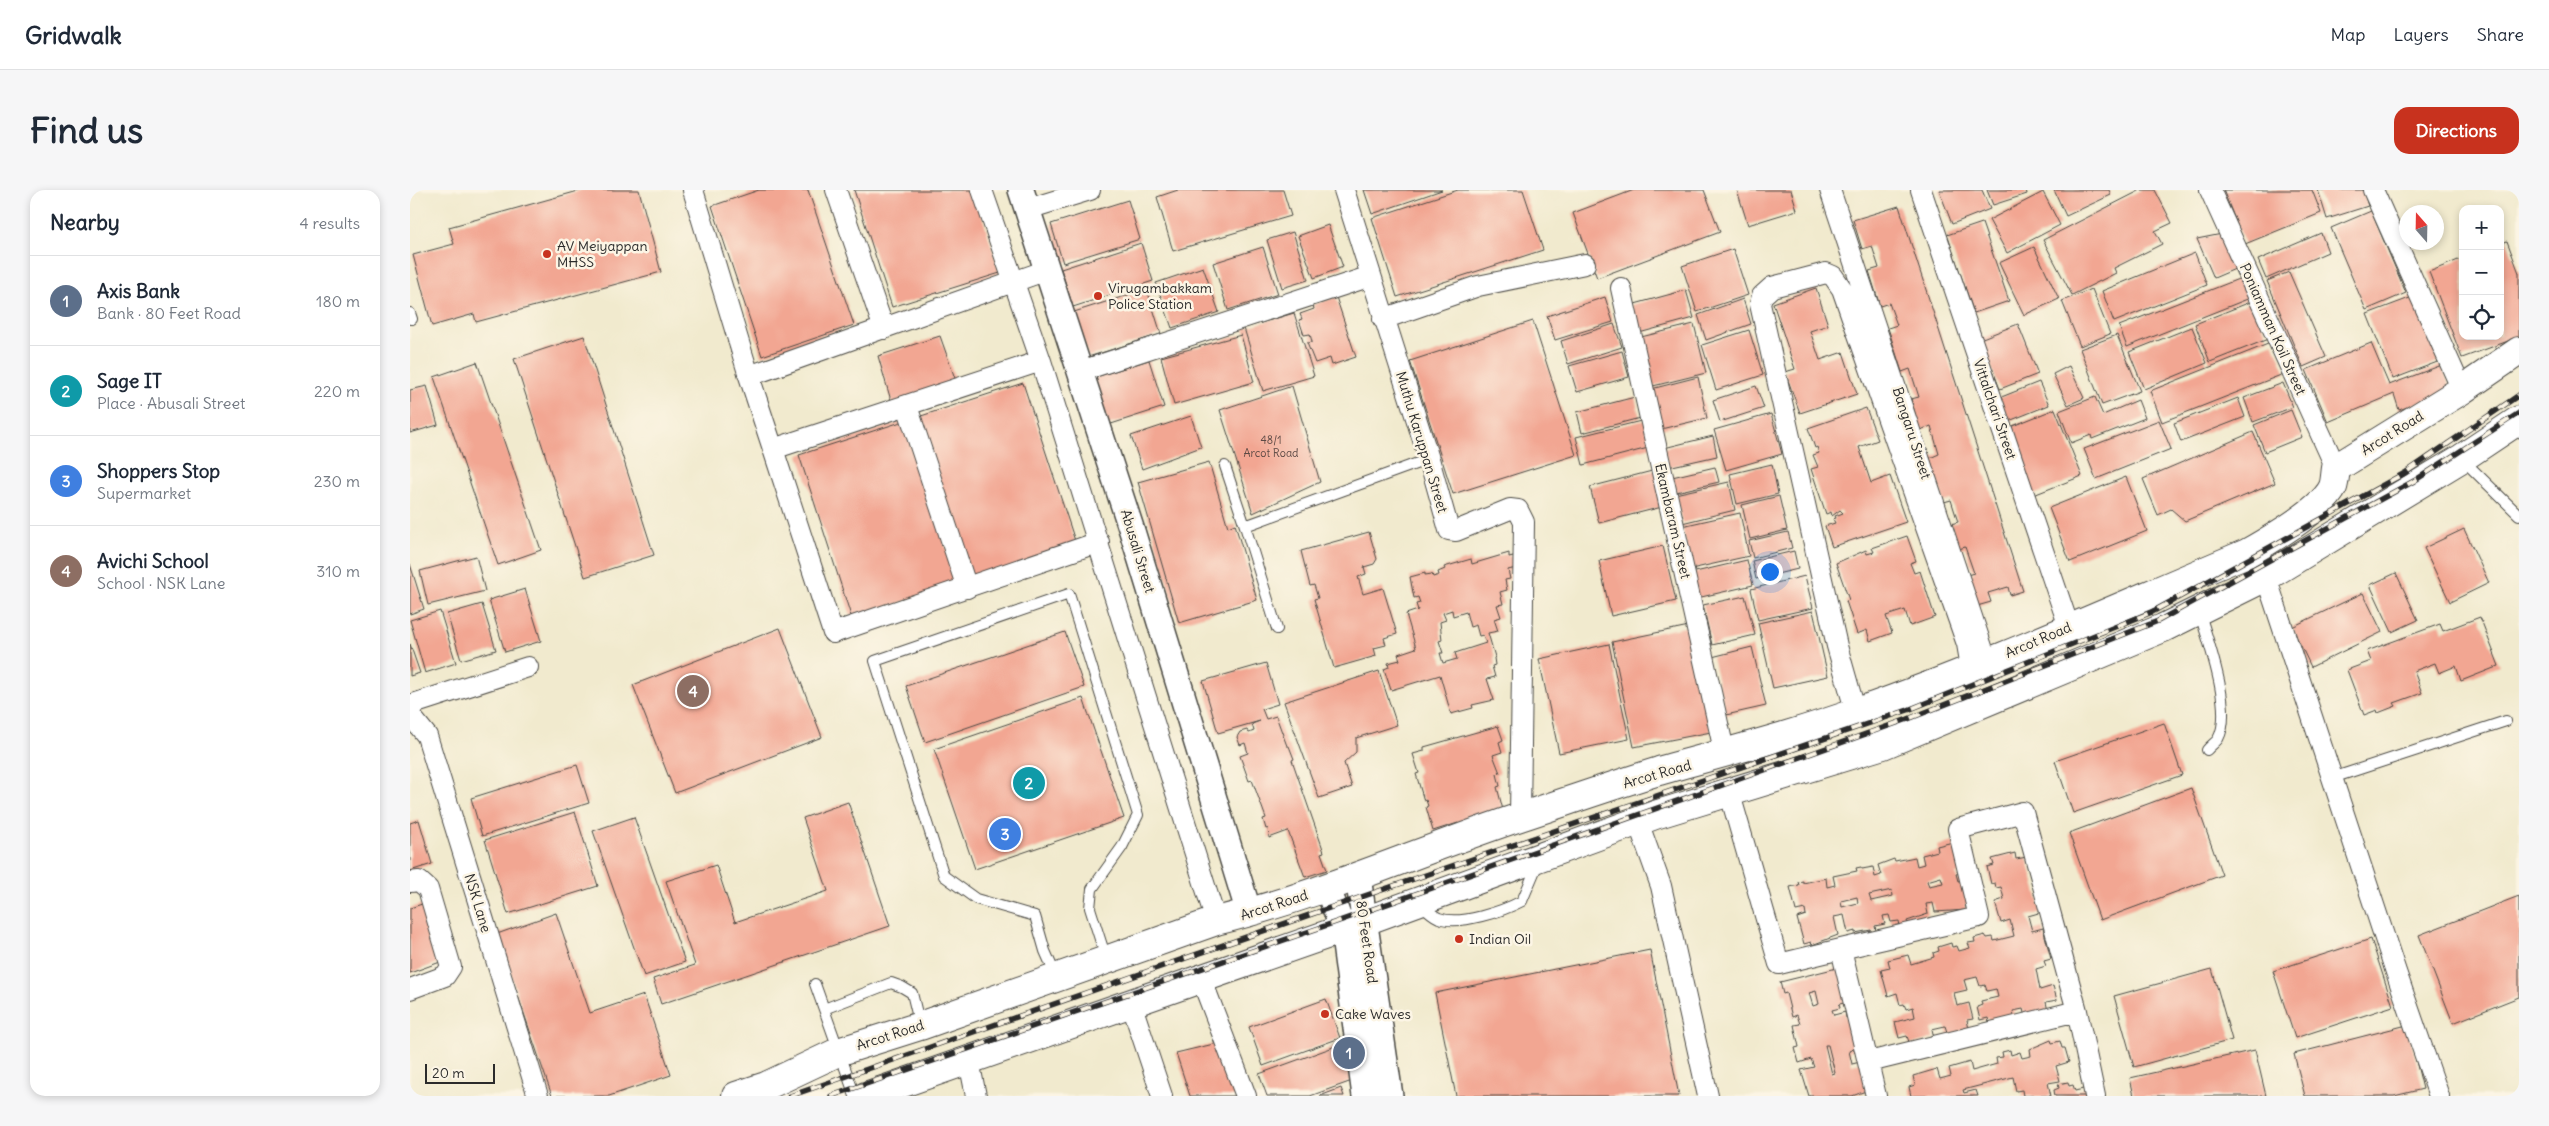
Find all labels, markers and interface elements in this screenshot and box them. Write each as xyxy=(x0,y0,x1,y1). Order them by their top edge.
text: Gridwalk xyxy=(25,20,122,50)
text: Map xyxy=(2330,23,2365,46)
text: Layers xyxy=(2393,23,2449,46)
text: Share xyxy=(2477,23,2524,46)
button: Directions xyxy=(2394,107,2519,154)
text: Find us xyxy=(30,108,143,152)
north arrow xyxy=(2399,205,2444,250)
map controls xyxy=(2459,205,2504,340)
button: + xyxy=(2459,205,2504,250)
text: Nearby xyxy=(50,209,120,236)
text: 4 results xyxy=(299,213,360,233)
place label: AV Meiyappan MHSS xyxy=(557,237,648,271)
marker: AV Meiyappan MHSS xyxy=(541,248,553,260)
button: − xyxy=(2459,250,2504,295)
street label: Poniamman Koil Street xyxy=(2236,260,2310,398)
text: Axis Bank xyxy=(97,279,180,303)
place label: Virugambakkam Police Station xyxy=(1108,279,1212,313)
marker: Virugambakkam Police Station xyxy=(1092,290,1104,302)
text: 1 xyxy=(63,291,69,311)
text: 180 m xyxy=(316,291,360,311)
button: locate xyxy=(2459,295,2504,340)
text: Bank · 80 Feet Road xyxy=(97,303,241,323)
street label: Vittalchari Street xyxy=(1969,356,2021,462)
text: Sage IT xyxy=(97,369,162,393)
street label: Muthu Karuppan Street xyxy=(1392,369,1452,515)
text: 2 xyxy=(62,381,70,401)
text: 220 m xyxy=(314,381,360,401)
street label: Bangaru Street xyxy=(1889,385,1935,482)
text: Place · Abusali Street xyxy=(97,393,245,413)
street label: Arcot Road xyxy=(2357,407,2427,459)
house number: 48/1 Arcot Road xyxy=(1243,433,1299,460)
text: Shoppers Stop xyxy=(97,459,220,483)
street label: Ekambaram Street xyxy=(1651,462,1695,581)
text: 3 xyxy=(61,471,71,491)
text: 230 m xyxy=(314,471,360,491)
text: Supermarket xyxy=(97,483,191,503)
street label: Abusali Street xyxy=(1117,507,1159,595)
text: Avichi School xyxy=(97,549,209,573)
your location xyxy=(1757,559,1783,585)
text: 4 xyxy=(61,561,71,581)
text: 310 m xyxy=(316,561,360,581)
text: School · NSK Lane xyxy=(97,573,225,593)
street label: Arcot Road xyxy=(2002,618,2074,662)
pin: 4 xyxy=(677,672,709,710)
street label: Arcot Road xyxy=(1621,756,1693,792)
pin: 2 xyxy=(1013,764,1045,802)
pin: 3 xyxy=(989,815,1021,853)
street label: NSK Lane xyxy=(461,871,495,935)
street label: Arcot Road xyxy=(1238,886,1310,924)
street label: 80 Feet Road xyxy=(1352,899,1382,985)
place label: Indian Oil xyxy=(1469,930,1531,948)
marker: Indian Oil xyxy=(1453,933,1465,945)
place label: Cake Waves xyxy=(1335,1005,1411,1023)
marker: Cake Waves xyxy=(1319,1008,1331,1020)
street label: Arcot Road xyxy=(854,1016,926,1054)
pin: 1 xyxy=(1333,1034,1365,1072)
scale bar xyxy=(425,1061,495,1084)
text: 20 m xyxy=(432,1064,465,1082)

